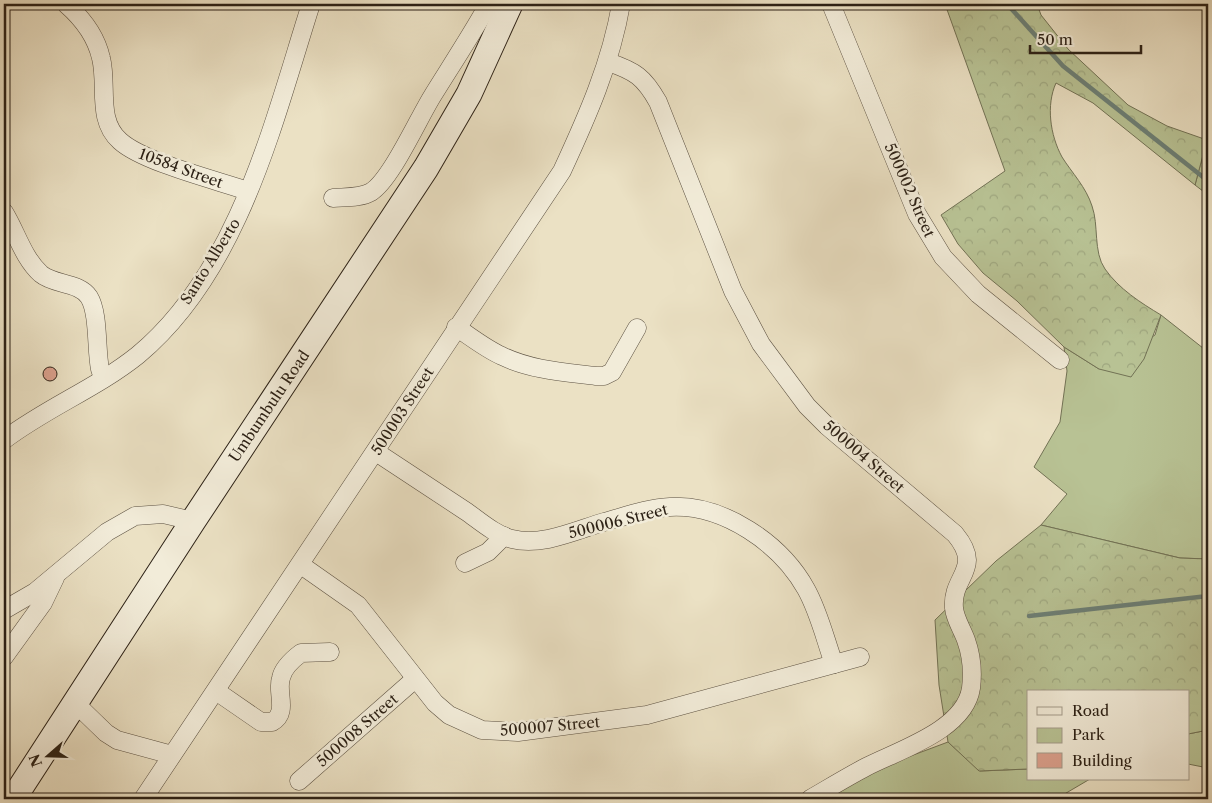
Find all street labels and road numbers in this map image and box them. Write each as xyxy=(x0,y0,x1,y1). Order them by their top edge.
street label: 500002 Street xyxy=(881,140,940,241)
street label: 10584 Street xyxy=(136,144,226,192)
street label: Santo Alberto xyxy=(176,214,244,308)
street label: Umbumbulu Road xyxy=(225,347,313,465)
street label: 500003 Street xyxy=(367,363,438,459)
street label: 500004 Street xyxy=(820,416,909,497)
street label: 500006 Street xyxy=(566,499,670,542)
street label: 500008 Street xyxy=(312,689,402,770)
street label: 500007 Street xyxy=(499,712,601,740)

